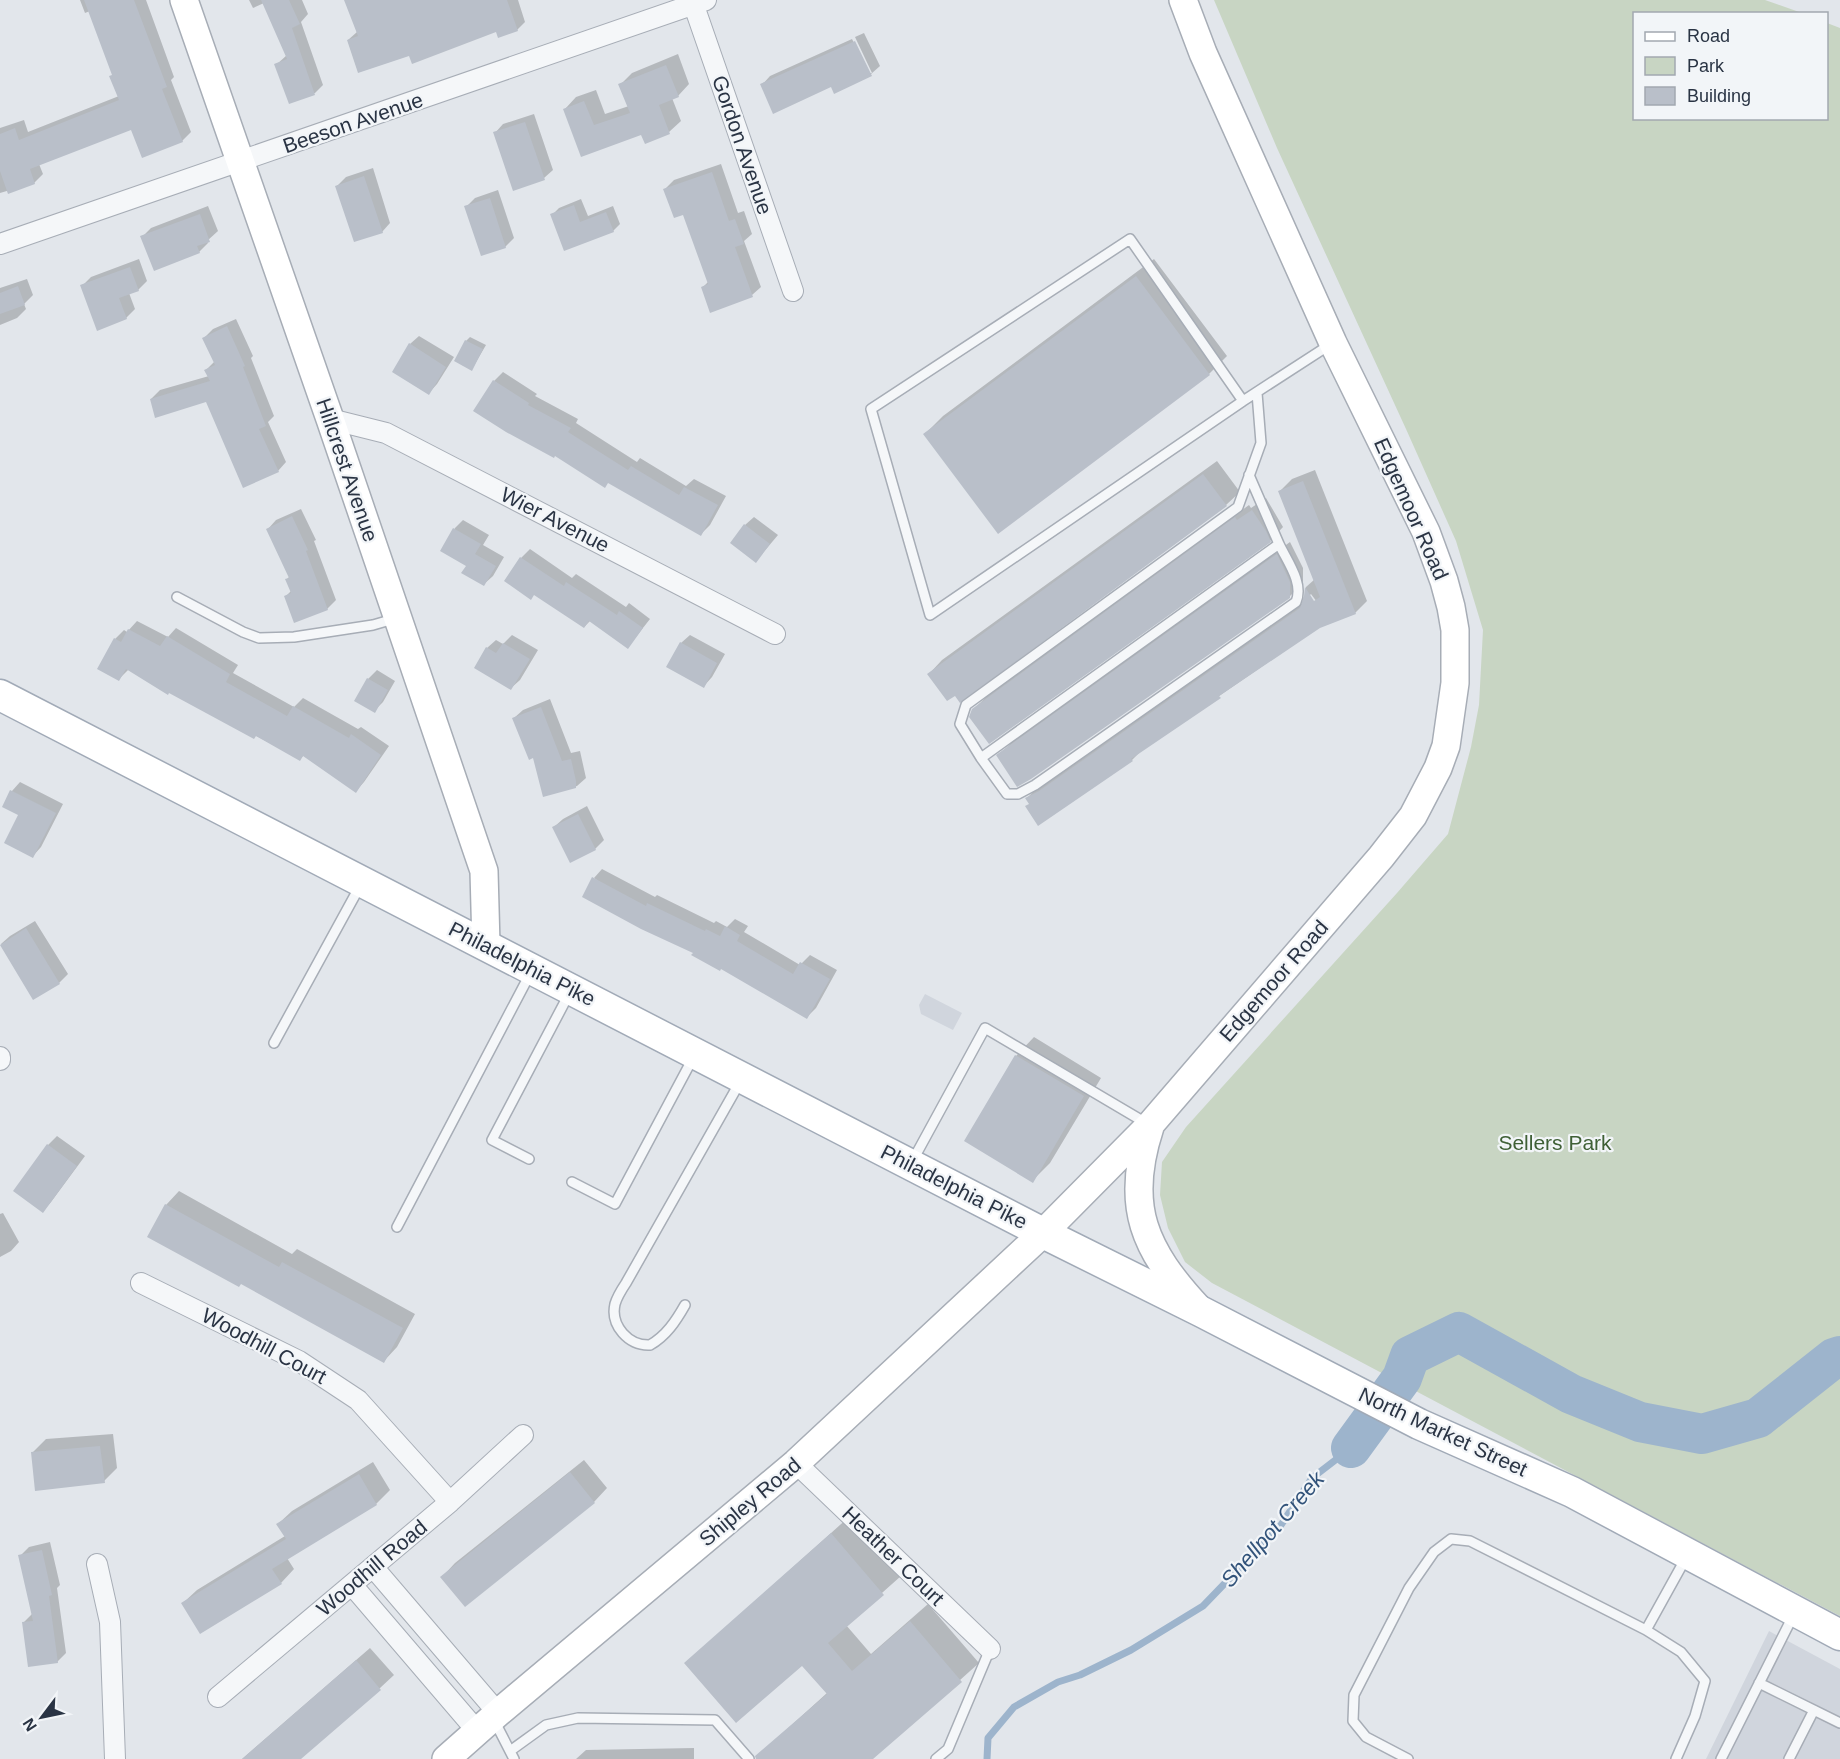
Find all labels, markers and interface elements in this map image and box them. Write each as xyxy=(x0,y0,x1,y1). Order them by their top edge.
legend xyxy=(1633,12,1828,120)
text: Road xyxy=(1687,26,1730,46)
text: Park xyxy=(1687,56,1725,76)
street label: Gordon Avenue xyxy=(708,72,777,217)
text: Building xyxy=(1687,86,1751,106)
street label: Beeson Avenue xyxy=(280,88,426,157)
street label: Hillcrest Avenue xyxy=(312,395,383,545)
street label: Edgemoor Road xyxy=(1370,434,1453,583)
street label: Wier Avenue xyxy=(497,482,613,557)
street label: Edgemoor Road xyxy=(1215,915,1332,1046)
street label: Philadelphia Pike xyxy=(445,917,599,1010)
park label: Sellers Park xyxy=(1498,1131,1612,1154)
street label: Philadelphia Pike xyxy=(877,1140,1031,1233)
street label: Woodhill Court xyxy=(198,1303,330,1388)
street label: North Market Street xyxy=(1355,1382,1531,1481)
street label: Shipley Road xyxy=(694,1453,805,1551)
water label: Shellpot Creek xyxy=(1216,1466,1330,1592)
street label: Heather Court xyxy=(838,1502,949,1610)
street label: Woodhill Road xyxy=(312,1515,431,1620)
north arrow xyxy=(12,1687,72,1747)
text: N xyxy=(19,1715,40,1734)

